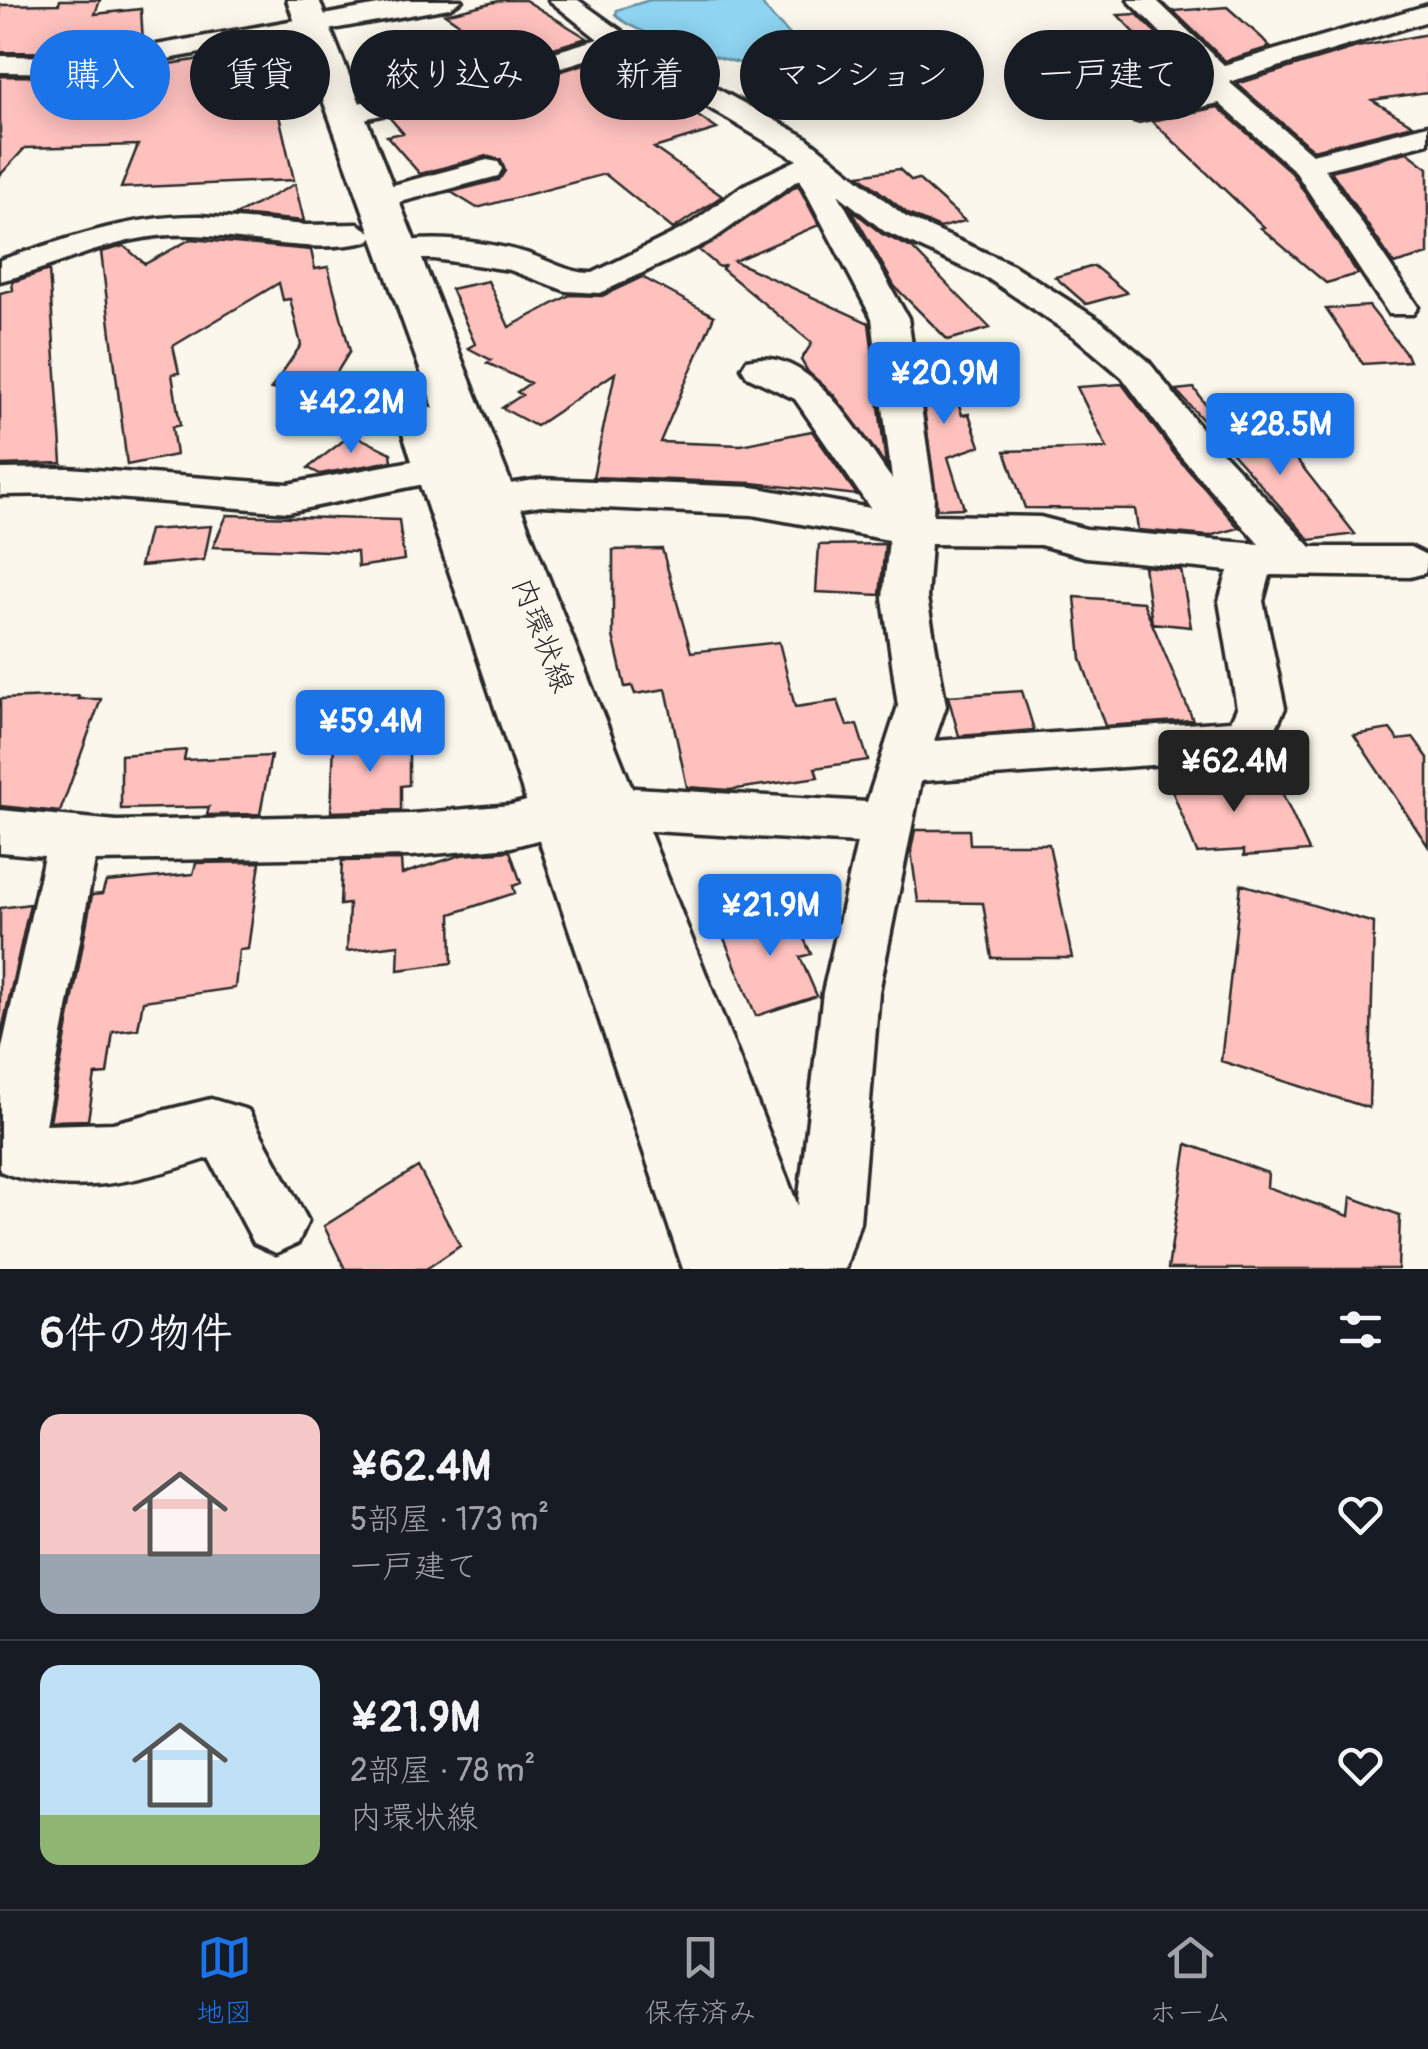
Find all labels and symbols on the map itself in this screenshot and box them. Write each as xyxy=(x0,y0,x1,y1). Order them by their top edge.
pin: ¥20.9M xyxy=(863,342,1025,427)
pin: ¥42.2M xyxy=(270,371,432,456)
pin: ¥28.5M xyxy=(1199,393,1361,478)
street label: 内環状線 xyxy=(504,573,581,698)
pin: ¥59.4M xyxy=(289,690,451,775)
pin: ¥62.4M xyxy=(1153,730,1315,815)
pin: ¥21.9M xyxy=(689,874,851,959)

